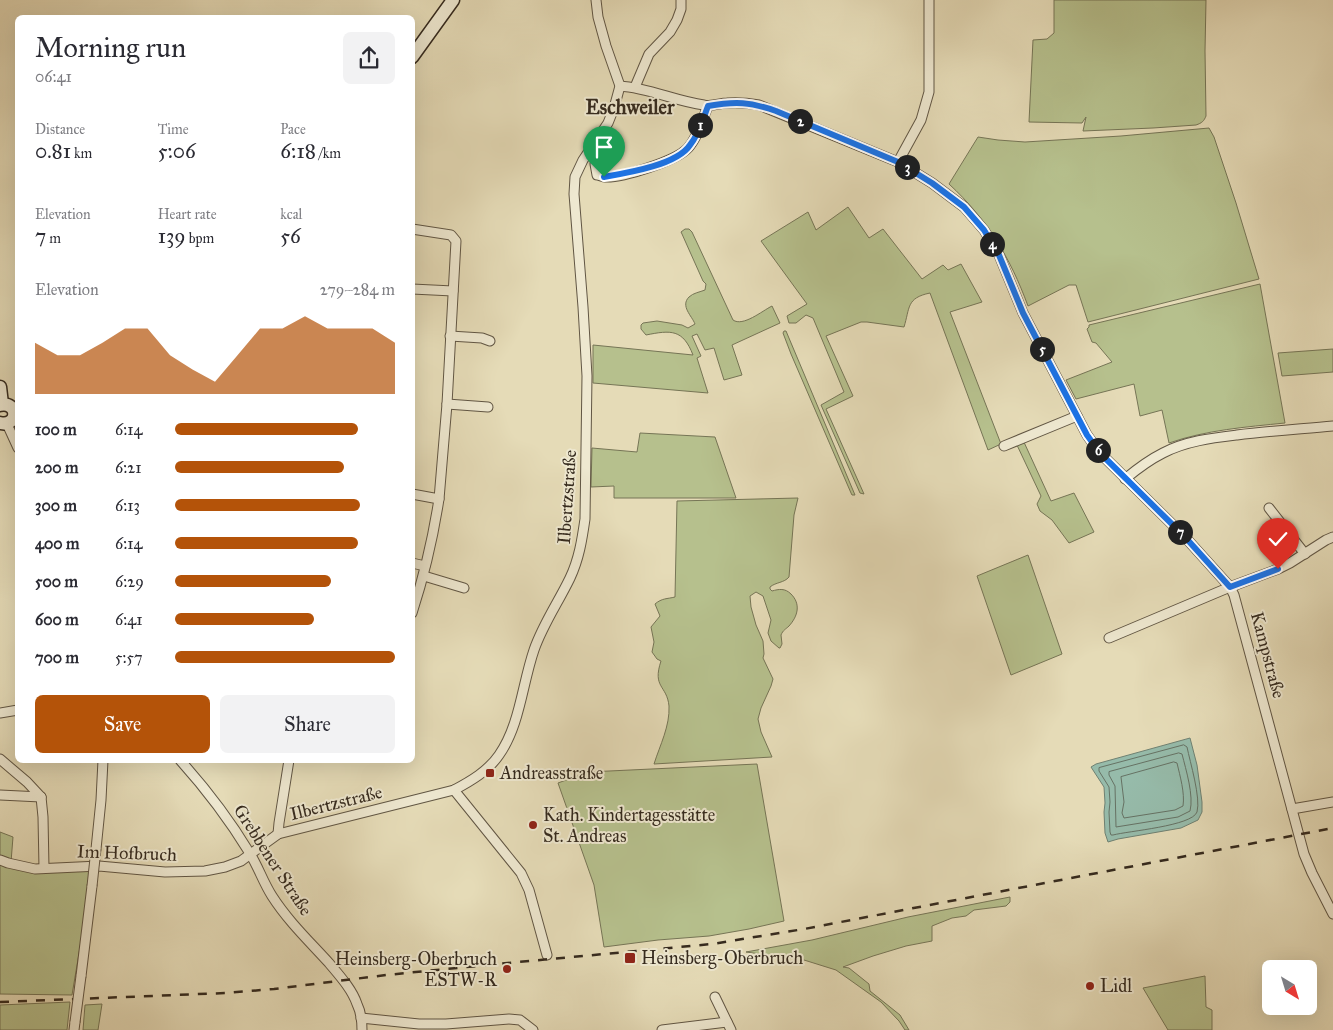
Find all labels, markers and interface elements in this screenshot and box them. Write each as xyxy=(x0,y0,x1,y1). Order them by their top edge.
text: Morning run xyxy=(35,30,186,65)
button: share xyxy=(343,32,395,84)
text: 06:41 xyxy=(35,67,72,86)
district label: Eschweiler xyxy=(586,95,675,119)
pin: 2 xyxy=(788,108,812,134)
pin: 1 xyxy=(688,112,712,138)
text: 2 xyxy=(797,113,804,130)
text: 1 xyxy=(698,117,703,134)
text: Distance xyxy=(35,121,85,138)
text: Time xyxy=(158,121,189,138)
text: Pace xyxy=(280,121,306,138)
pin xyxy=(583,126,625,177)
icon: arrive xyxy=(590,133,618,161)
text: 0.81 xyxy=(35,138,71,164)
text: 5:06 xyxy=(158,138,196,164)
text: 6:18 xyxy=(280,138,316,164)
text: km xyxy=(71,145,92,162)
text: /km xyxy=(316,145,341,162)
pin: 3 xyxy=(894,154,920,180)
text: 3 xyxy=(905,159,910,176)
text: Elevation xyxy=(35,206,91,223)
text: Heart rate xyxy=(158,206,217,223)
text: kcal xyxy=(280,206,302,223)
text: 7 xyxy=(35,223,46,249)
text: 139 xyxy=(158,223,186,249)
text: 56 xyxy=(280,223,301,249)
text: m xyxy=(46,230,61,247)
text: bpm xyxy=(186,230,214,247)
pin: 4 xyxy=(980,232,1004,256)
text: 4 xyxy=(989,236,996,253)
text: Elevation xyxy=(35,280,99,299)
text: 279–284 m xyxy=(320,280,395,299)
pin: 5 xyxy=(1030,336,1054,362)
text: 5 xyxy=(1039,341,1046,358)
text: 100 m xyxy=(35,420,77,439)
text: 6:14 xyxy=(115,420,142,439)
pin: 6 xyxy=(1086,438,1110,462)
text: 6 xyxy=(1095,442,1102,459)
street label: Ilbertzstraße xyxy=(553,449,581,545)
text: 200 m xyxy=(35,458,78,477)
text: 6:21 xyxy=(115,458,141,477)
text: 300 m xyxy=(35,496,77,515)
text: 6:13 xyxy=(115,496,140,515)
pin xyxy=(1257,518,1299,569)
pin: 7 xyxy=(1168,520,1192,544)
text: 7 xyxy=(1177,524,1184,541)
icon: check xyxy=(1264,525,1292,553)
text: 400 m xyxy=(35,534,79,553)
text: 6:14 xyxy=(115,534,142,553)
text: 500 m xyxy=(35,572,78,591)
text: 6:29 xyxy=(115,572,144,591)
street label: Kampstraße xyxy=(1246,609,1290,701)
text: 600 m xyxy=(35,610,79,629)
text: 6:41 xyxy=(115,610,142,629)
text: 700 m xyxy=(35,648,79,667)
text: 5:57 xyxy=(115,648,142,667)
button: Save xyxy=(35,695,210,753)
button: Share xyxy=(220,695,395,753)
place label: Andreasstraße xyxy=(499,762,603,784)
marker: Andreasstraße xyxy=(484,767,496,779)
street label: Ilbertzstraße xyxy=(288,781,384,825)
street label: Grebbener Straße xyxy=(229,800,317,920)
place label: Kath. Kindertagesstätte St. Andreas xyxy=(543,804,715,847)
marker: Kath. Kindertagesstätte St. Andreas xyxy=(527,819,539,831)
street label: Im Hofbruch xyxy=(77,840,177,866)
place label: Heinsberg-Oberbruch xyxy=(641,947,803,970)
place label: Heinsberg-Oberbruch ESTW-R xyxy=(335,948,498,991)
marker: Heinsberg-Oberbruch xyxy=(623,951,637,965)
north arrow xyxy=(1262,960,1318,1015)
map controls xyxy=(1262,960,1317,1015)
marker: Heinsberg-Oberbruch ESTW-R xyxy=(501,963,513,975)
place label: Lidl xyxy=(1100,975,1132,997)
marker: Lidl xyxy=(1084,980,1096,992)

